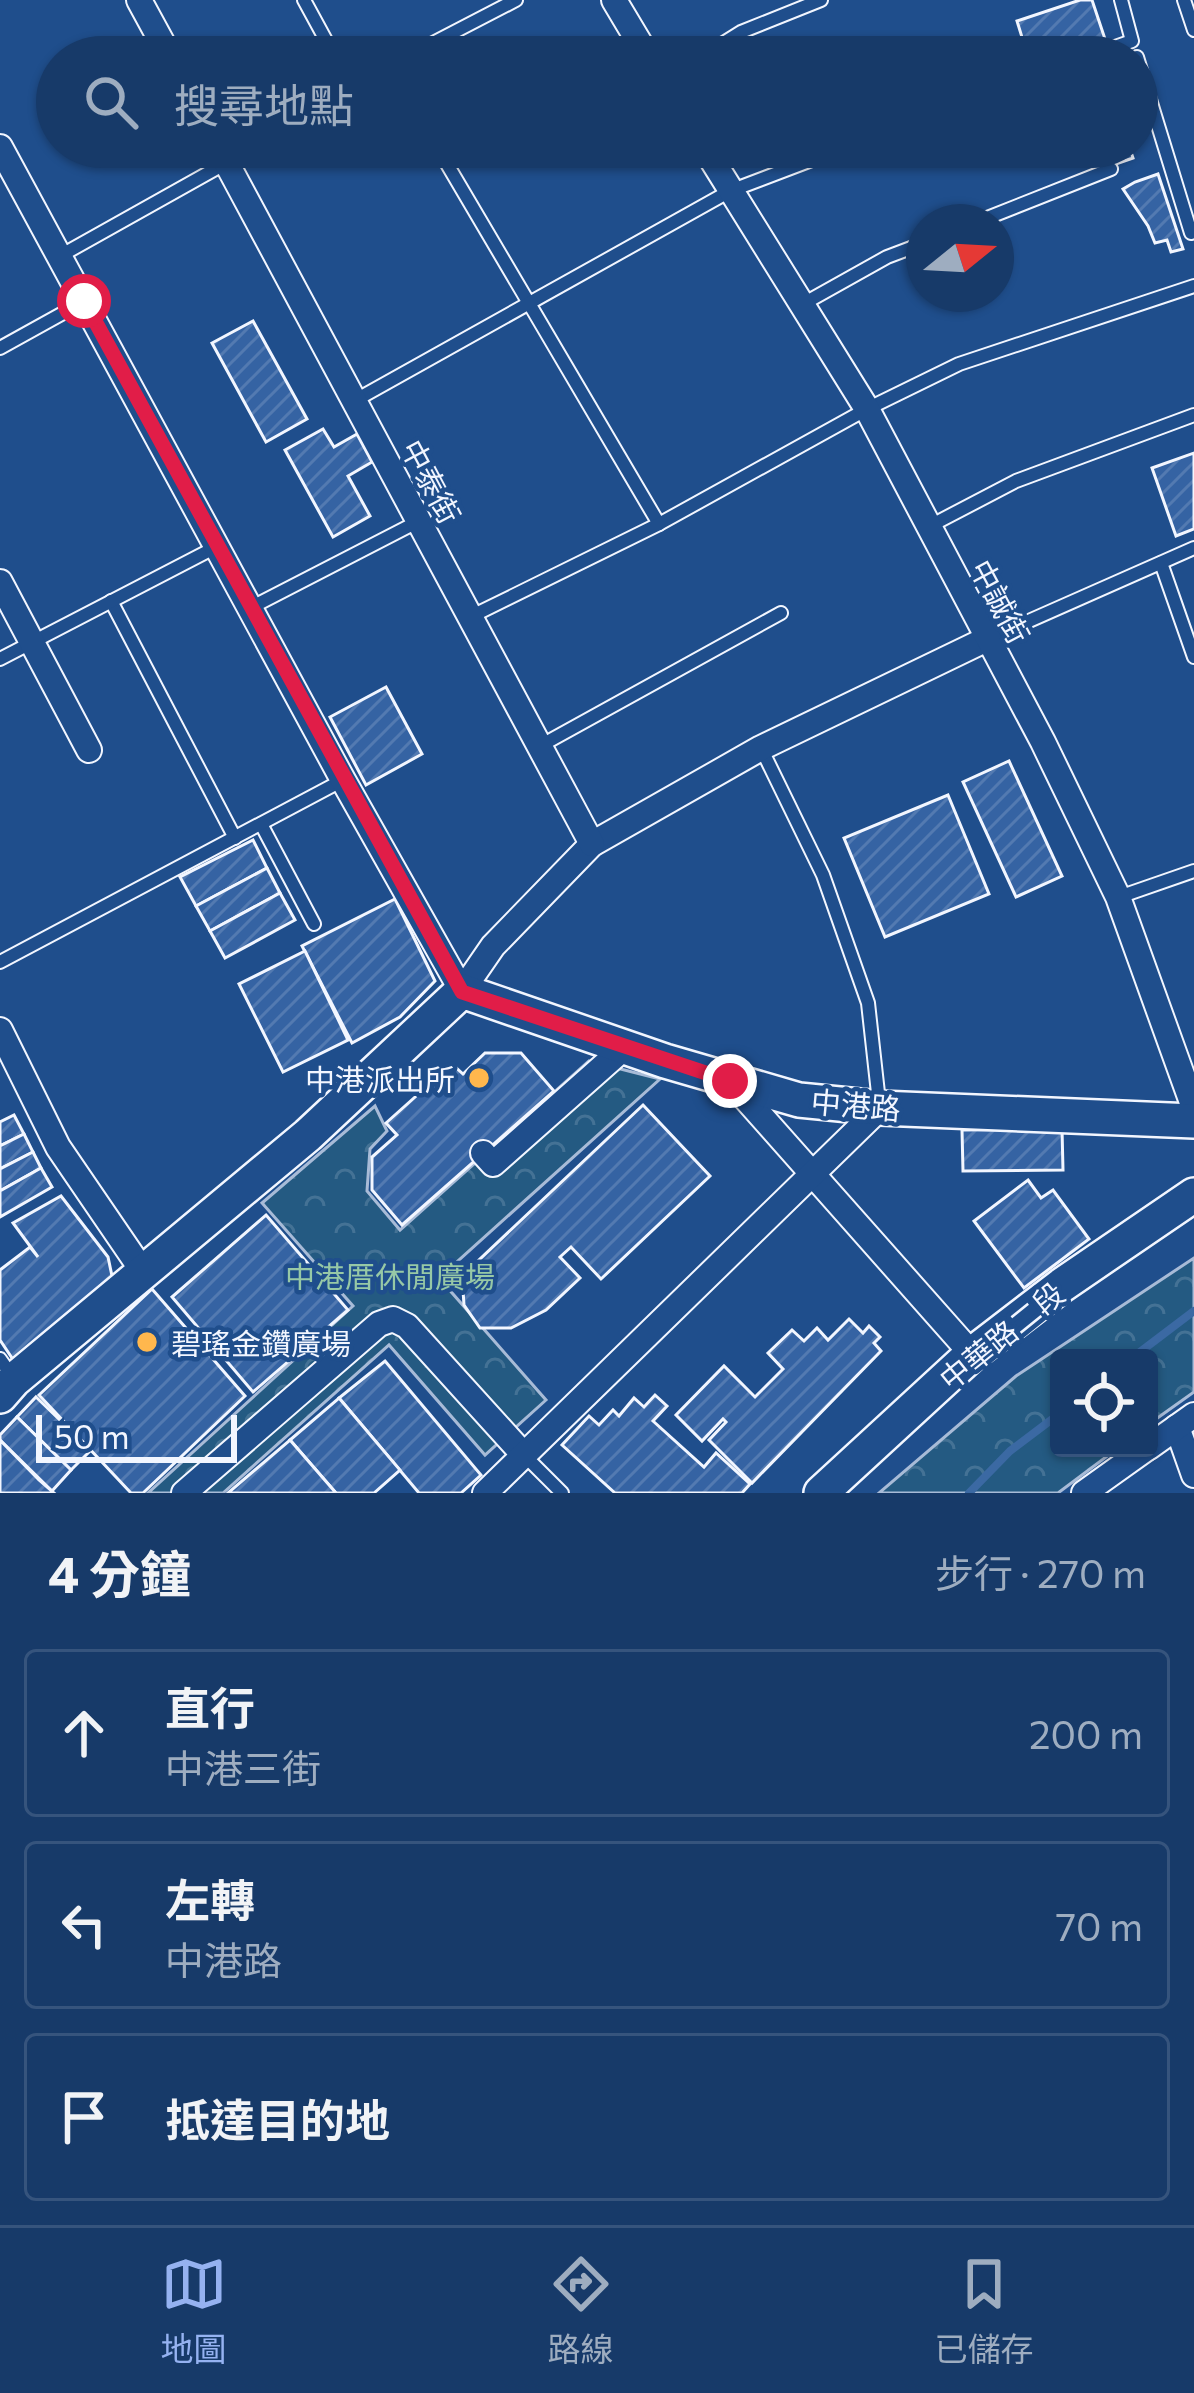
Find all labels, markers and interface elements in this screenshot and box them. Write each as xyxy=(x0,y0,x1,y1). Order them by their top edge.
search box xyxy=(36,36,1158,168)
icon: search xyxy=(78,69,144,135)
text: 搜尋地點 xyxy=(174,76,354,131)
north arrow xyxy=(906,204,1014,312)
route start xyxy=(57,274,111,328)
street label: 中泰街 xyxy=(395,433,469,529)
street label: 中誠街 xyxy=(964,553,1038,649)
route end xyxy=(703,1054,757,1108)
place label: 中港派出所 xyxy=(305,1060,455,1097)
marker: 中港派出所 xyxy=(466,1065,492,1091)
street label: 中港路 xyxy=(810,1082,902,1126)
park label: 中港厝休閒廣場 xyxy=(285,1257,495,1294)
street label: 中華路二段 xyxy=(931,1273,1071,1397)
place label: 碧瑤金鑽廣場 xyxy=(171,1324,351,1361)
marker: 碧瑤金鑽廣場 xyxy=(134,1329,160,1355)
map controls xyxy=(1050,1349,1158,1457)
button: locate xyxy=(1050,1349,1158,1457)
scale bar xyxy=(36,1409,237,1462)
text: 50 m xyxy=(54,1415,130,1456)
text: 4 分鐘 xyxy=(48,1541,191,1604)
text: 步行 · 270 m xyxy=(935,1548,1146,1596)
text: 直行 xyxy=(165,1679,255,1734)
icon: ahead xyxy=(51,1700,117,1766)
text: 200 m xyxy=(1029,1709,1143,1757)
text: 中港三街 xyxy=(165,1743,321,1791)
text: 左轉 xyxy=(165,1871,255,1926)
icon: left xyxy=(51,1892,117,1958)
text: 70 m xyxy=(1056,1901,1143,1949)
text: 中港路 xyxy=(165,1935,282,1983)
icon: arrive xyxy=(51,2084,117,2150)
text: 抵達目的地 xyxy=(165,2091,390,2146)
tab: 地圖 xyxy=(161,2251,227,2371)
tab: 路線 xyxy=(548,2251,614,2371)
tab: 已儲存 xyxy=(935,2251,1034,2371)

